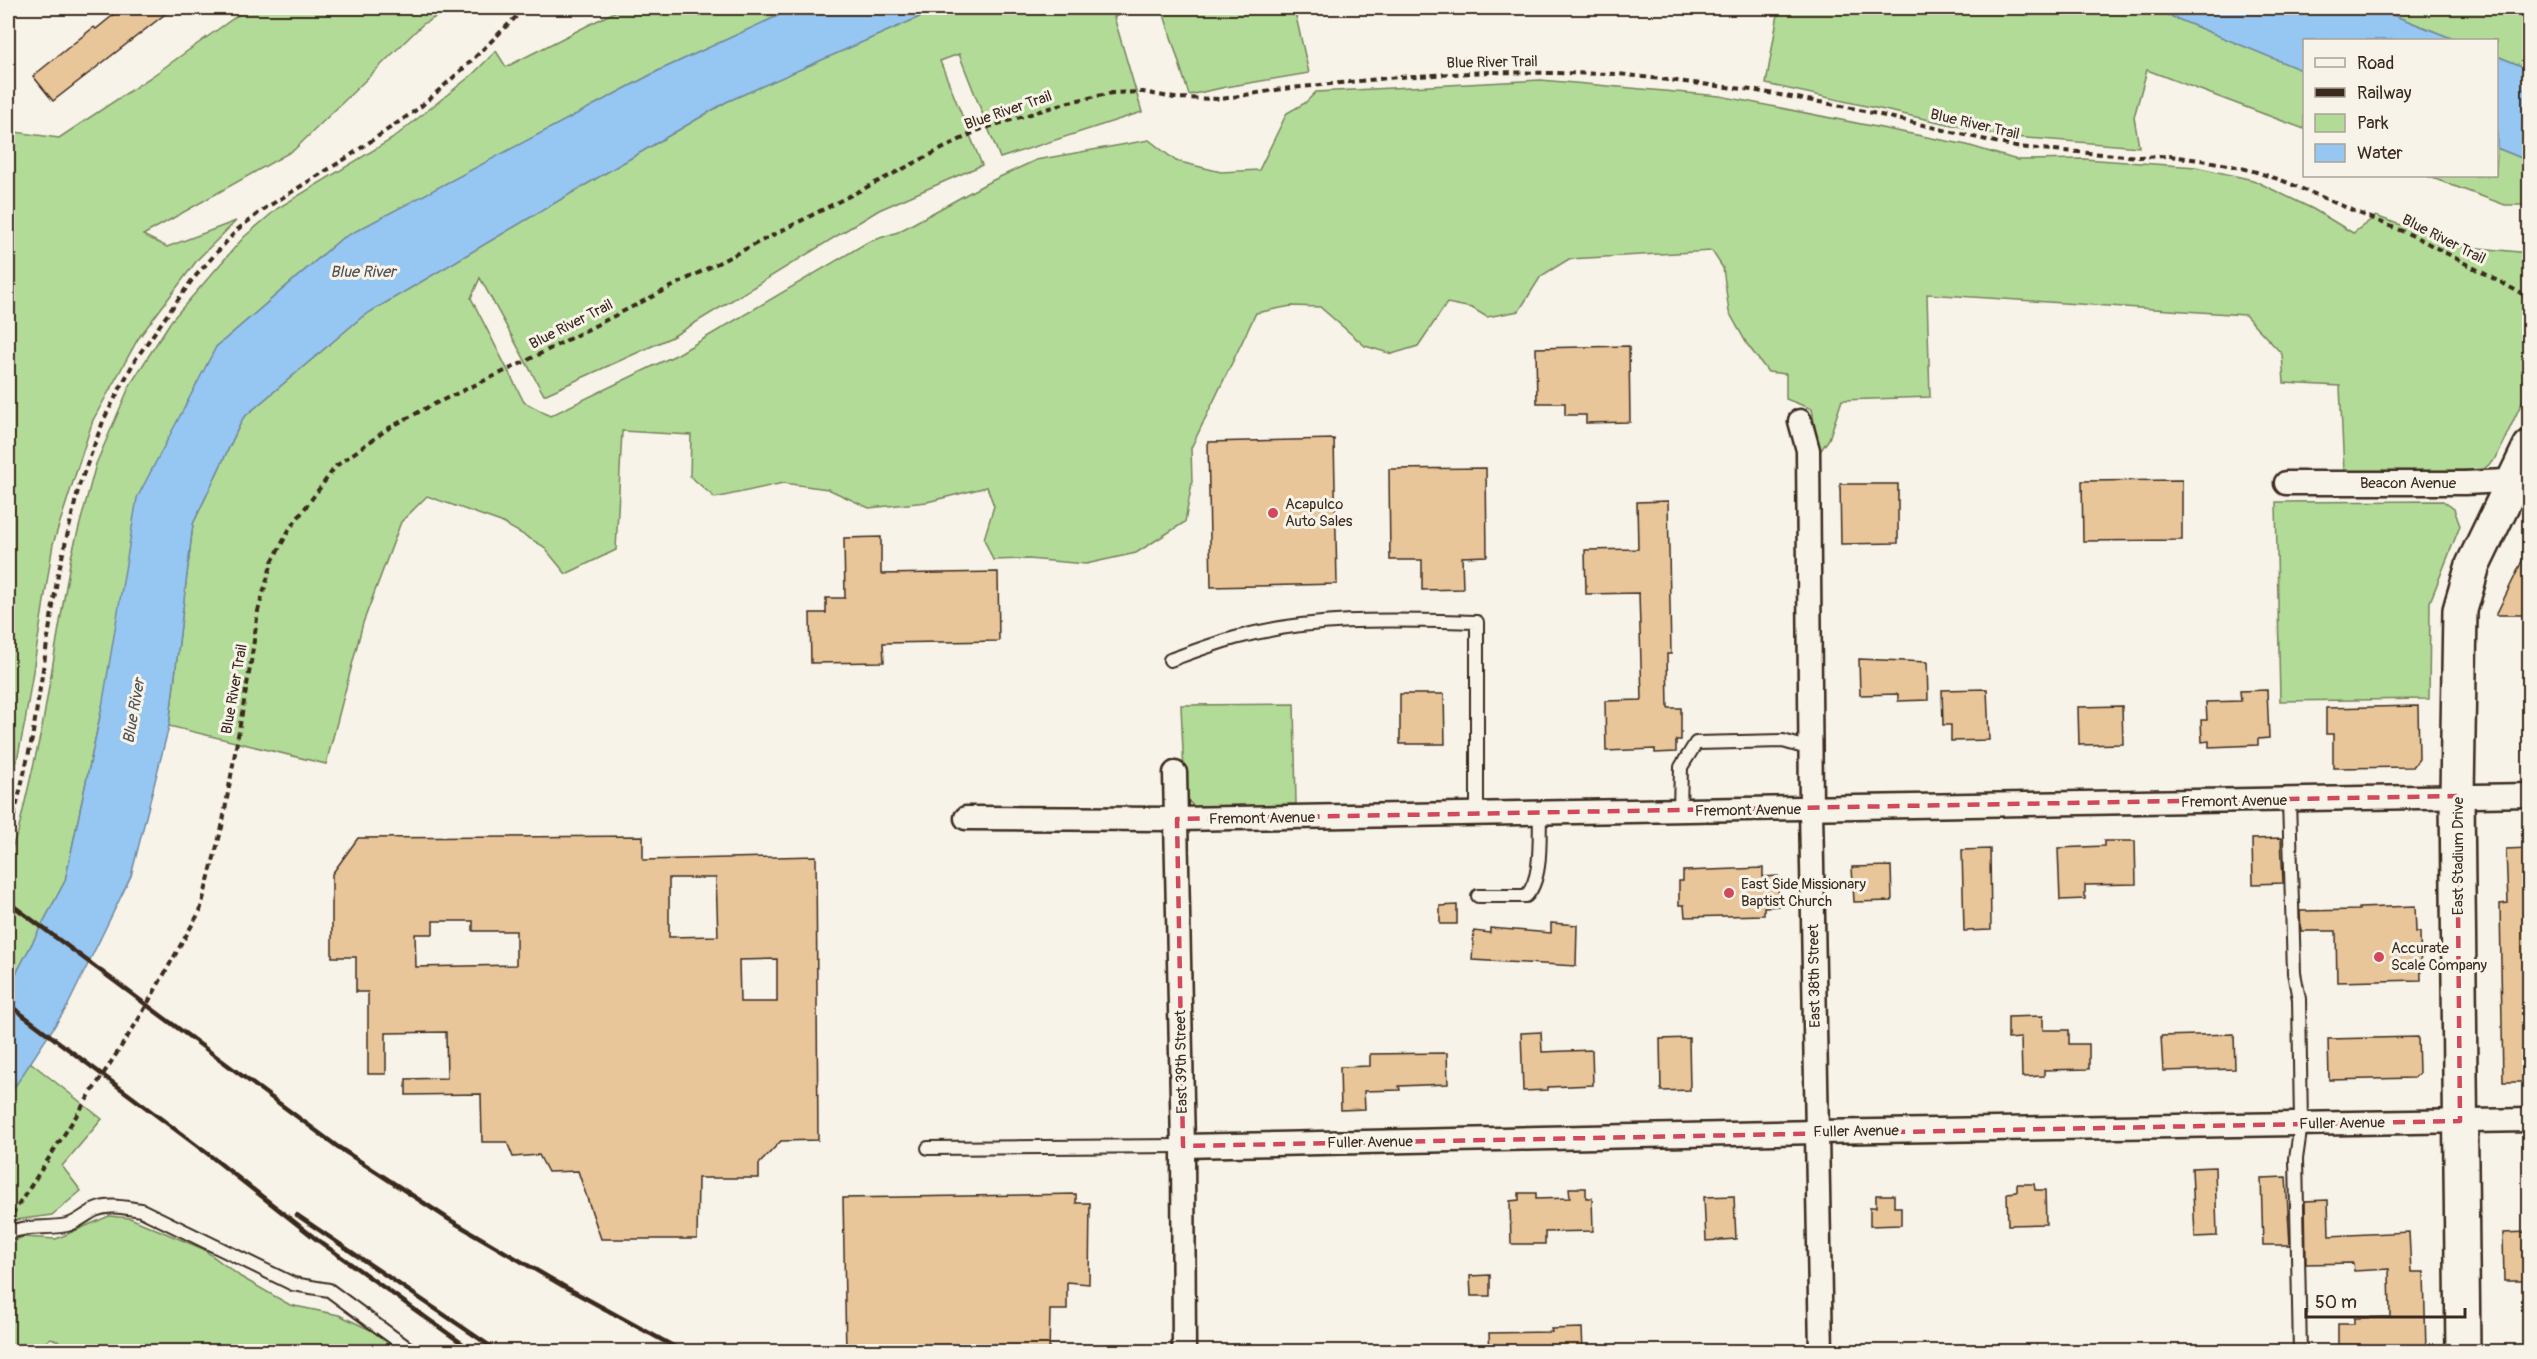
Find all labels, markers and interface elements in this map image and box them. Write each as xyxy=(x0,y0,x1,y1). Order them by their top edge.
legend xyxy=(2303,39,2498,177)
street label: Blue River Trail xyxy=(1446,52,1538,73)
text: Road xyxy=(2357,52,2394,75)
text: Railway xyxy=(2357,82,2412,105)
street label: Blue River Trail xyxy=(962,87,1054,134)
street label: Blue River Trail xyxy=(1928,105,2021,144)
text: Park xyxy=(2357,112,2389,135)
text: Water xyxy=(2357,142,2403,165)
street label: Blue River Trail xyxy=(2399,210,2489,269)
water label: Blue River xyxy=(330,262,398,282)
street label: Blue River Trail xyxy=(526,295,616,354)
street label: Beacon Avenue xyxy=(2360,474,2457,493)
place label: Acapulco Auto Sales xyxy=(1285,495,1353,531)
marker: Acapulco Auto Sales xyxy=(1266,506,1280,520)
street label: Blue River Trail xyxy=(217,642,252,736)
water label: Blue River xyxy=(118,675,150,745)
street label: Fremont Avenue xyxy=(2181,791,2288,812)
street label: East Stadium Drive xyxy=(2449,796,2468,915)
street label: Fremont Avenue xyxy=(1695,800,1802,821)
street label: Fremont Avenue xyxy=(1209,808,1316,829)
place label: East Side Missionary Baptist Church xyxy=(1741,875,1867,911)
marker: East Side Missionary Baptist Church xyxy=(1722,886,1736,900)
street label: East 38th Street xyxy=(1804,923,1825,1028)
place label: Accurate Scale Company xyxy=(2391,939,2488,975)
marker: Accurate Scale Company xyxy=(2372,950,2386,964)
street label: East 39th Street xyxy=(1171,1009,1192,1114)
street label: Fuller Avenue xyxy=(2299,1113,2386,1134)
street label: Fuller Avenue xyxy=(1813,1121,1900,1142)
street label: Fuller Avenue xyxy=(1327,1132,1414,1153)
scale bar xyxy=(2306,1281,2465,1319)
text: 50 m xyxy=(2315,1291,2357,1314)

